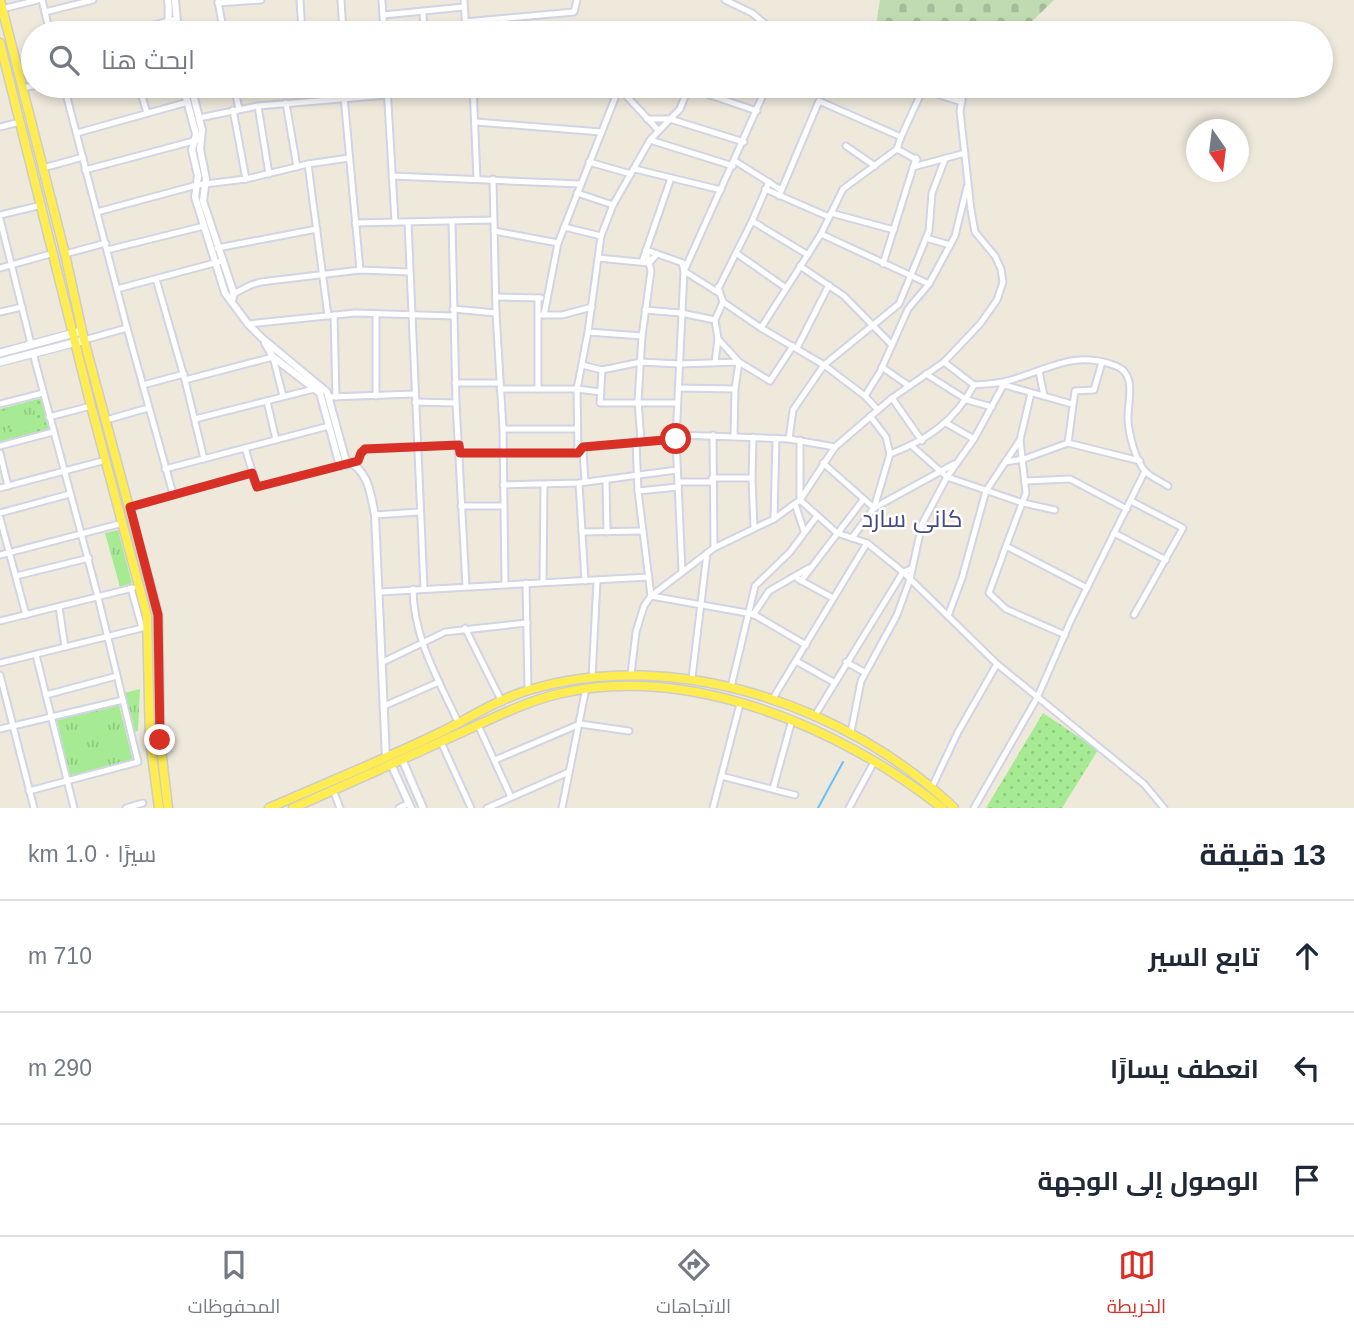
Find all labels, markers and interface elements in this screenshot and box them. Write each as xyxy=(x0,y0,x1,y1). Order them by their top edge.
search box xyxy=(21,21,1333,98)
icon: search xyxy=(45,41,83,79)
text: ابحث هنا xyxy=(101,45,195,75)
north arrow xyxy=(1186,119,1249,182)
route start xyxy=(660,423,691,454)
district label: کانی سارد xyxy=(861,505,963,533)
route end xyxy=(144,724,175,755)
text: 13 دقيقة xyxy=(1199,838,1326,871)
text: سيرًا · 1.0 km xyxy=(28,841,156,867)
icon: ahead xyxy=(1288,937,1326,975)
text: تابع السير xyxy=(1148,942,1259,972)
text: 710 m xyxy=(28,943,92,969)
icon: left xyxy=(1288,1049,1326,1087)
text: انعطف يسارًا xyxy=(1110,1054,1259,1084)
text: 290 m xyxy=(28,1055,92,1081)
icon: arrive xyxy=(1288,1161,1326,1199)
text: الوصول إلى الوجهة xyxy=(1037,1166,1259,1196)
tab: المحفوظات xyxy=(188,1246,280,1324)
tab: الاتجاهات xyxy=(656,1246,731,1324)
tab: الخريطة xyxy=(1107,1246,1166,1324)

